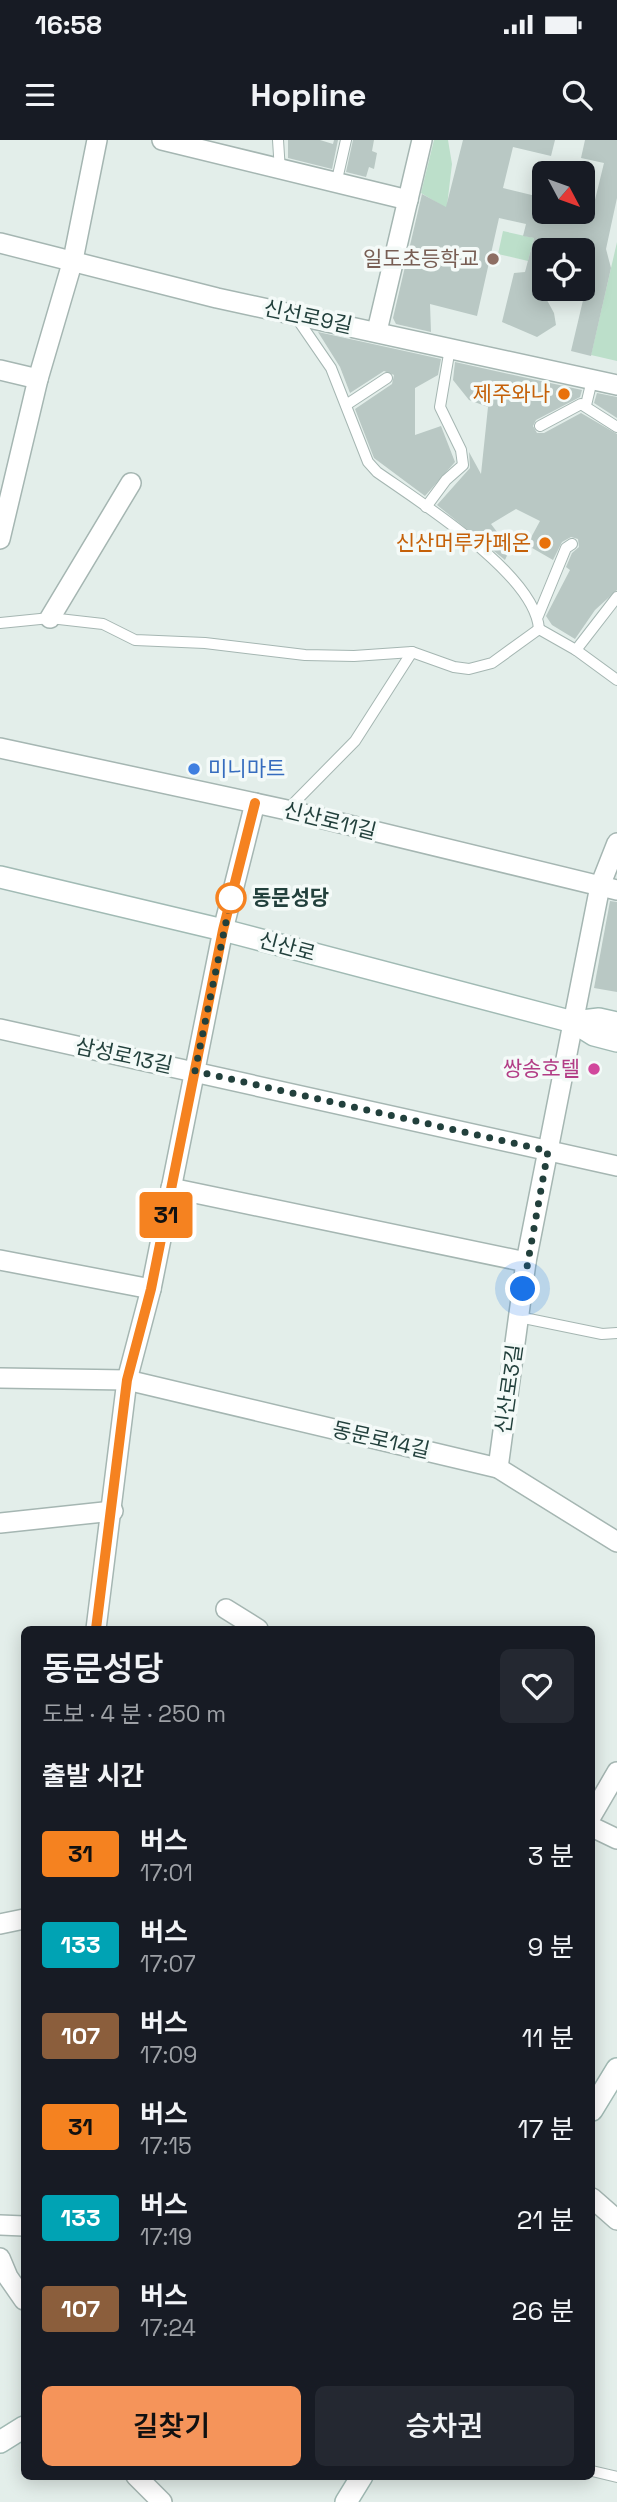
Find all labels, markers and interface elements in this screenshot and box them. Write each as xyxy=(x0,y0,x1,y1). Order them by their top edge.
text: 16:58 xyxy=(35,8,102,42)
text: Hopline xyxy=(250,75,367,115)
icon: menu xyxy=(21,76,59,114)
icon: search xyxy=(558,76,596,114)
north arrow xyxy=(532,161,595,224)
map controls xyxy=(532,161,595,301)
button: locate xyxy=(532,238,595,301)
place label: 일도초등학교 xyxy=(363,245,479,272)
marker: 일도초등학교 xyxy=(485,251,501,267)
street label: 신선로9길 xyxy=(261,294,355,339)
place label: 제주와나 xyxy=(473,380,550,407)
marker: 제주와나 xyxy=(556,386,572,402)
place label: 신산머루카페온 xyxy=(396,529,531,556)
marker: 신산머루카페온 xyxy=(537,535,553,551)
place label: 미니마트 xyxy=(208,755,285,782)
marker: 미니마트 xyxy=(186,761,202,777)
street label: 신산로11길 xyxy=(281,796,379,845)
marker: 동문성당 xyxy=(216,883,246,913)
place label: 동문성당 xyxy=(252,884,329,911)
street label: 신산로 xyxy=(256,926,319,967)
street label: 삼성로13길 xyxy=(73,1032,175,1079)
place label: 쌍송호텔 xyxy=(503,1055,580,1082)
marker: 쌍송호텔 xyxy=(586,1061,602,1077)
line badge: 31 xyxy=(134,1192,198,1238)
text: 31 xyxy=(153,1199,179,1230)
your location xyxy=(505,1271,540,1306)
street label: 신산로3길 xyxy=(489,1343,528,1435)
street label: 동문로14길 xyxy=(330,1415,432,1464)
text: 동문성당 xyxy=(42,1648,163,1690)
button: heart xyxy=(500,1649,574,1723)
text: 도보 · 4 분 · 250 m xyxy=(42,1699,226,1729)
text: 출발 시간 xyxy=(42,1759,144,1793)
text: 버스 xyxy=(140,1824,188,1858)
text: 31 xyxy=(68,1838,93,1869)
text: 3 분 xyxy=(528,1839,574,1873)
text: 17:01 xyxy=(140,1858,193,1888)
text: 버스 xyxy=(140,1915,188,1949)
text: 133 xyxy=(60,1929,101,1960)
text: 9 분 xyxy=(527,1930,574,1964)
text: 17:07 xyxy=(140,1949,196,1979)
text: 버스 xyxy=(140,2006,188,2040)
text: 107 xyxy=(61,2020,100,2051)
text: 11 분 xyxy=(522,2021,574,2055)
text: 17:09 xyxy=(140,2040,197,2070)
text: 버스 xyxy=(140,2097,188,2131)
text: 31 xyxy=(68,2111,93,2142)
text: 17 분 xyxy=(518,2112,574,2146)
text: 17:15 xyxy=(140,2131,192,2161)
text: 버스 xyxy=(140,2188,188,2222)
text: 133 xyxy=(60,2202,101,2233)
text: 21 분 xyxy=(517,2203,574,2237)
text: 17:19 xyxy=(140,2222,192,2252)
text: 버스 xyxy=(140,2279,188,2313)
text: 107 xyxy=(61,2293,100,2324)
text: 26 분 xyxy=(512,2294,574,2328)
text: 17:24 xyxy=(140,2313,196,2343)
button: 길찾기 xyxy=(42,2386,301,2466)
button: 승차권 xyxy=(315,2386,574,2466)

